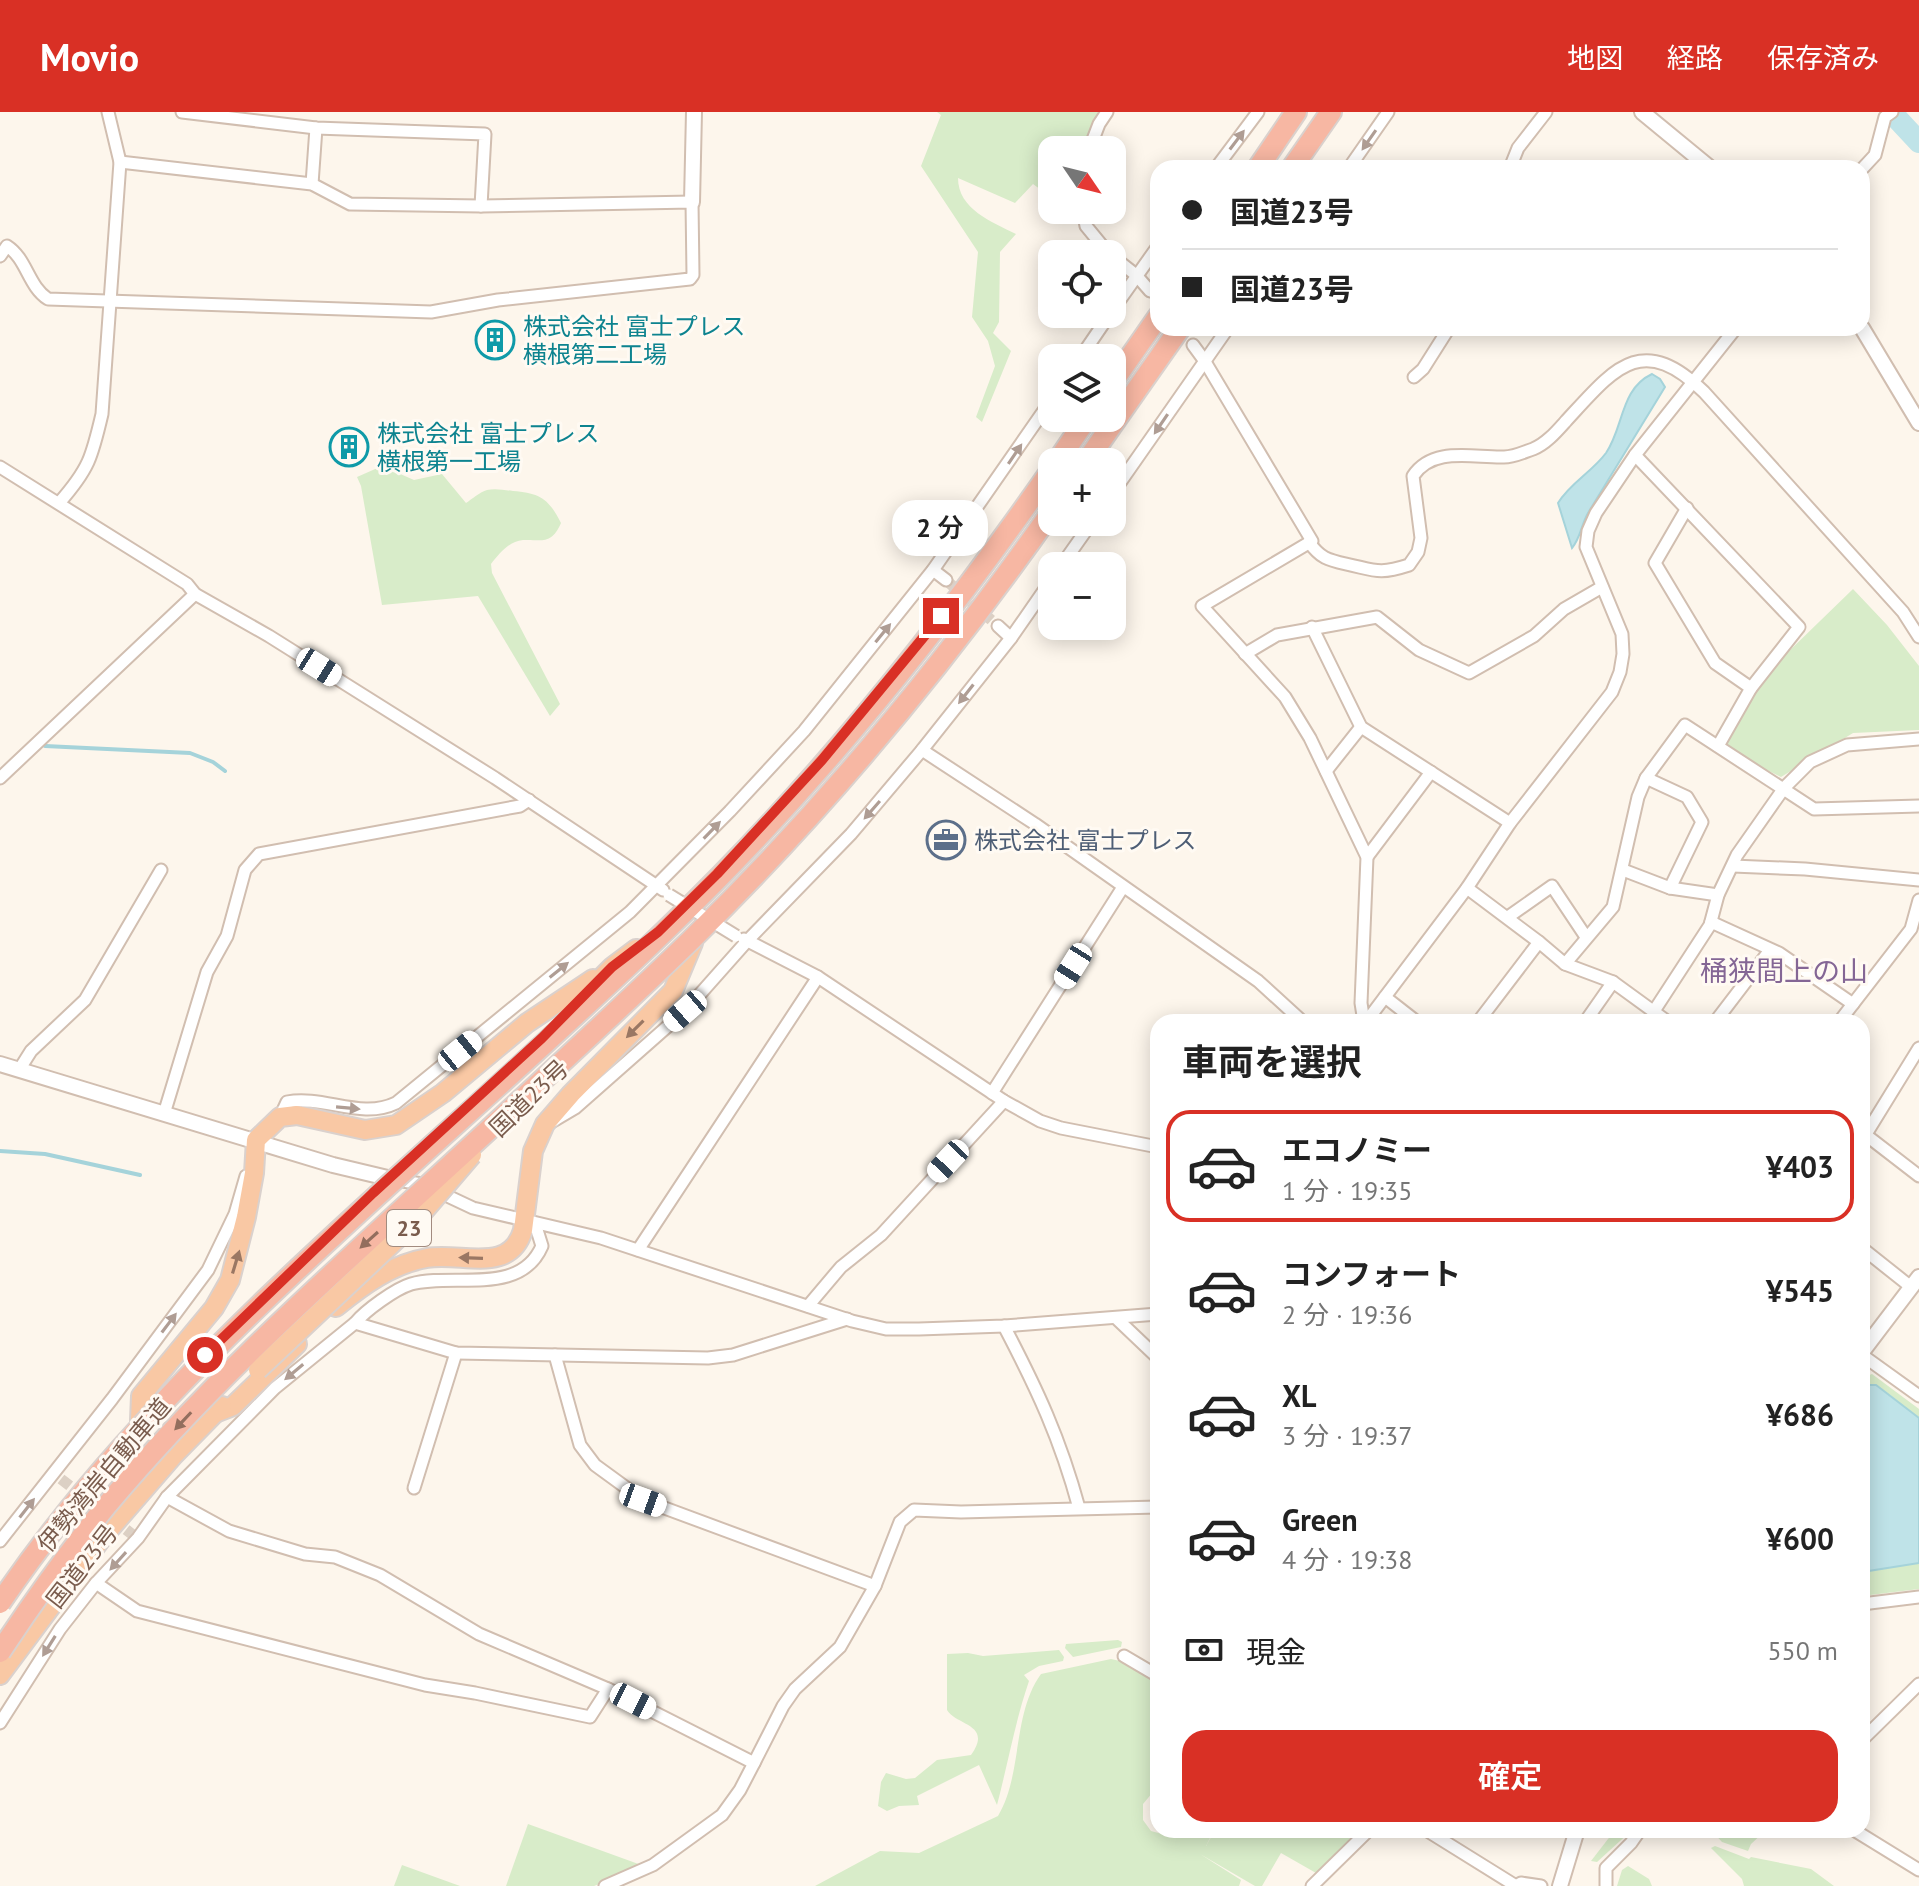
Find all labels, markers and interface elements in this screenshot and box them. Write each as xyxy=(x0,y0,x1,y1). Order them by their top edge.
text: Movio xyxy=(40,32,139,81)
text: 地図 xyxy=(1567,39,1623,76)
text: 経路 xyxy=(1667,39,1723,76)
text: 保存済み xyxy=(1767,39,1879,76)
one-way arrow xyxy=(1362,129,1377,151)
one-way arrow xyxy=(1229,130,1245,150)
north arrow xyxy=(1038,136,1126,224)
map controls xyxy=(1038,136,1126,640)
text: 国道23号 xyxy=(1230,192,1354,231)
button: locate xyxy=(1038,240,1126,328)
text: 国道23号 xyxy=(1230,269,1354,308)
place label: 株式会社 富士プレス 横根第二工場 xyxy=(523,311,745,370)
building icon: 株式会社 富士プレス 横根第二工場 xyxy=(474,319,516,361)
button: layers xyxy=(1038,344,1126,432)
one-way arrow xyxy=(1153,414,1168,435)
place label: 株式会社 富士プレス 横根第一工場 xyxy=(377,418,599,477)
building icon: 株式会社 富士プレス 横根第一工場 xyxy=(328,426,370,468)
one-way arrow xyxy=(1007,444,1022,465)
button: + xyxy=(1038,448,1126,536)
callout: 2 分 xyxy=(893,500,989,556)
text: 2 分 xyxy=(916,511,964,544)
button: − xyxy=(1038,552,1126,640)
route end xyxy=(923,598,959,634)
one-way arrow xyxy=(874,623,890,643)
car xyxy=(292,644,346,690)
one-way arrow xyxy=(959,684,975,704)
one-way arrow xyxy=(864,799,881,819)
office icon: 株式会社 富士プレス xyxy=(925,819,967,861)
one-way arrow xyxy=(703,821,721,840)
place label: 株式会社 富士プレス xyxy=(974,825,1196,856)
car xyxy=(1050,939,1096,993)
district label: 桶狭間上の山 xyxy=(1700,952,1868,989)
one-way arrow xyxy=(549,962,569,979)
car xyxy=(659,986,711,1036)
one-way arrow xyxy=(627,1019,645,1038)
car xyxy=(434,1027,486,1075)
text: 車両を選択 xyxy=(1182,1038,1362,1085)
street label: 国道23号 xyxy=(483,1053,575,1143)
one-way arrow xyxy=(336,1101,361,1114)
icon: car xyxy=(1186,1130,1258,1202)
text: エコノミー xyxy=(1282,1130,1432,1169)
car xyxy=(923,1135,973,1187)
text: ¥403 xyxy=(1766,1147,1834,1186)
text: 1 分 · 19:35 xyxy=(1282,1174,1412,1207)
road number: 23 xyxy=(387,1210,431,1246)
one-way arrow xyxy=(359,1230,378,1248)
one-way arrow xyxy=(230,1250,243,1274)
one-way arrow xyxy=(458,1251,483,1264)
icon: car xyxy=(1186,1254,1258,1326)
text: コンフォート xyxy=(1282,1254,1461,1293)
text: ¥545 xyxy=(1766,1271,1834,1310)
text: 2 分 · 19:36 xyxy=(1282,1298,1412,1331)
one-way arrow xyxy=(160,1313,176,1333)
route start xyxy=(187,1337,223,1373)
one-way arrow xyxy=(284,1363,304,1379)
text: XL xyxy=(1282,1376,1316,1415)
icon: car xyxy=(1186,1378,1258,1450)
street label: 伊勢湾岸自動車道 xyxy=(30,1391,178,1559)
text: ¥686 xyxy=(1766,1395,1834,1434)
one-way arrow xyxy=(174,1411,192,1430)
text: 3 分 · 19:37 xyxy=(1282,1419,1412,1452)
car xyxy=(616,1481,670,1519)
one-way arrow xyxy=(18,1498,35,1518)
text: Green xyxy=(1282,1500,1357,1539)
icon: car xyxy=(1186,1502,1258,1574)
street label: 国道23号 xyxy=(40,1518,124,1614)
text: ¥600 xyxy=(1766,1519,1834,1558)
text: 4 分 · 19:38 xyxy=(1282,1543,1412,1576)
one-way arrow xyxy=(109,1552,127,1571)
icon: cash xyxy=(1182,1628,1226,1672)
text: 現金 xyxy=(1246,1632,1306,1671)
text: 550 m xyxy=(1767,1634,1838,1667)
one-way arrow xyxy=(42,1635,57,1656)
car xyxy=(606,1679,660,1723)
button: 確定 xyxy=(1182,1730,1838,1822)

